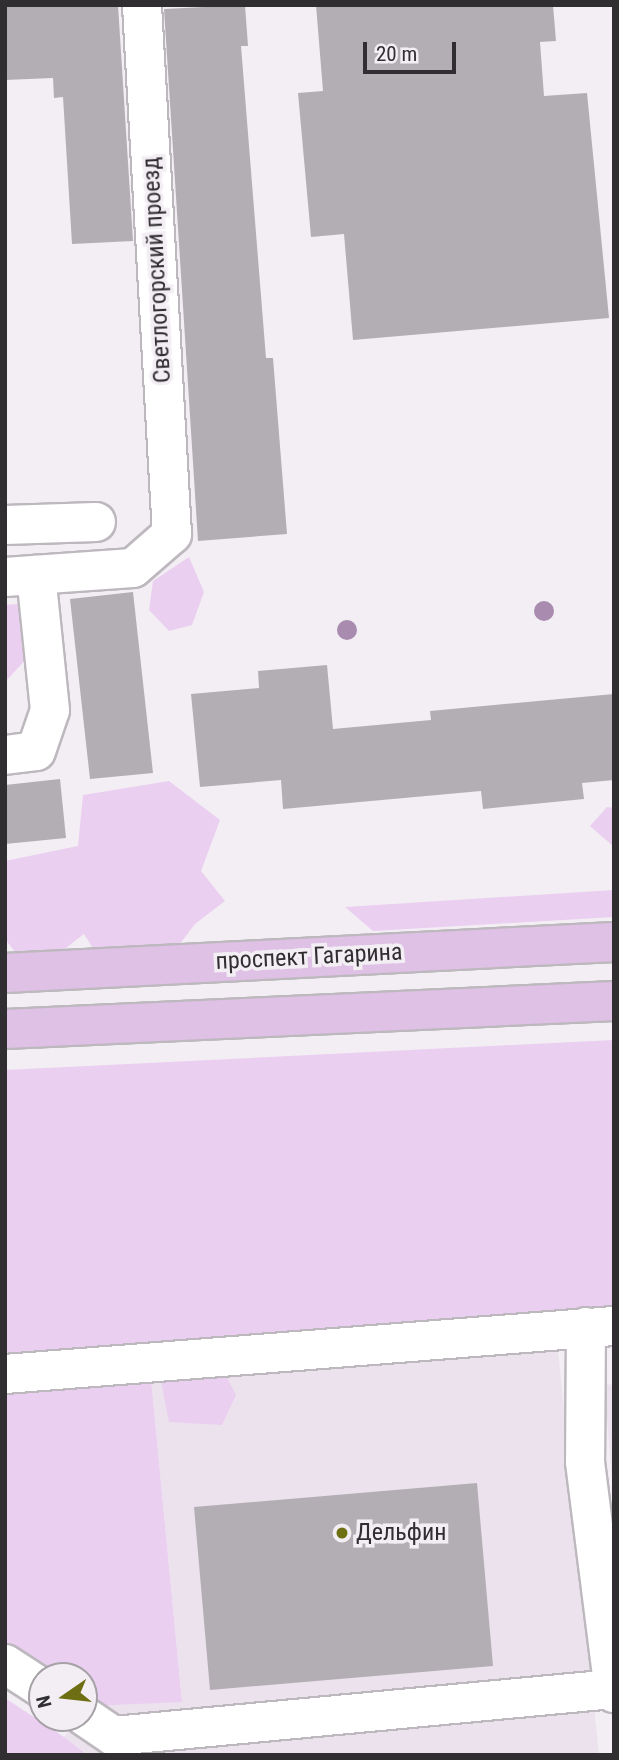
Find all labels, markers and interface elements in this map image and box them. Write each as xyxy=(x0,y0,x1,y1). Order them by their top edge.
scale bar xyxy=(367,28,460,72)
text: 20 m xyxy=(376,42,417,66)
street label: Светлогорский проезд xyxy=(137,156,177,384)
street label: проспект Гагарина xyxy=(215,938,403,976)
place label: Дельфин xyxy=(356,1519,446,1547)
marker: Дельфин xyxy=(334,1525,350,1541)
north arrow xyxy=(28,1662,98,1732)
text: N xyxy=(32,1693,57,1710)

